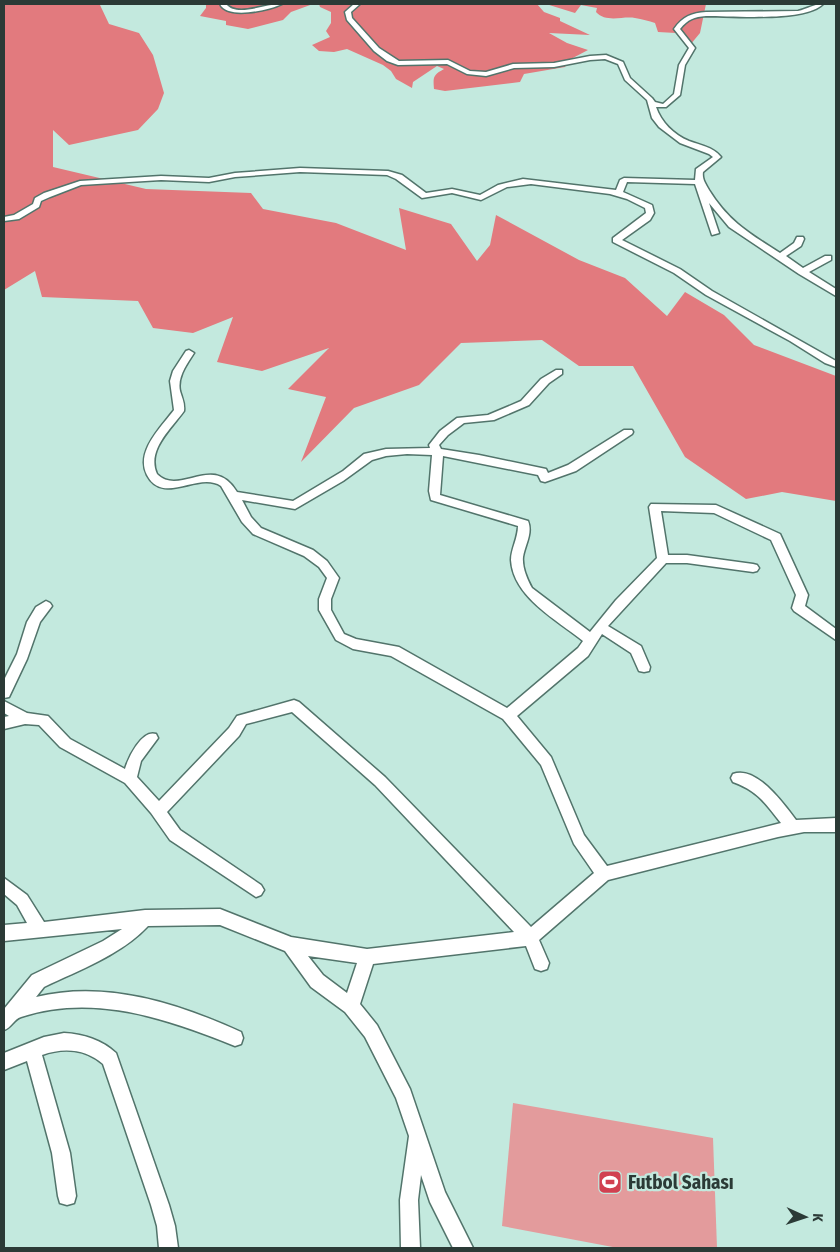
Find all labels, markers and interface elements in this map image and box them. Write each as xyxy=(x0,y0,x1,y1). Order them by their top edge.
sports icon: Futbol Sahası xyxy=(597,1169,623,1195)
place label: Futbol Sahası xyxy=(628,1171,734,1194)
north arrow xyxy=(780,1192,830,1242)
text: K xyxy=(809,1213,826,1223)

